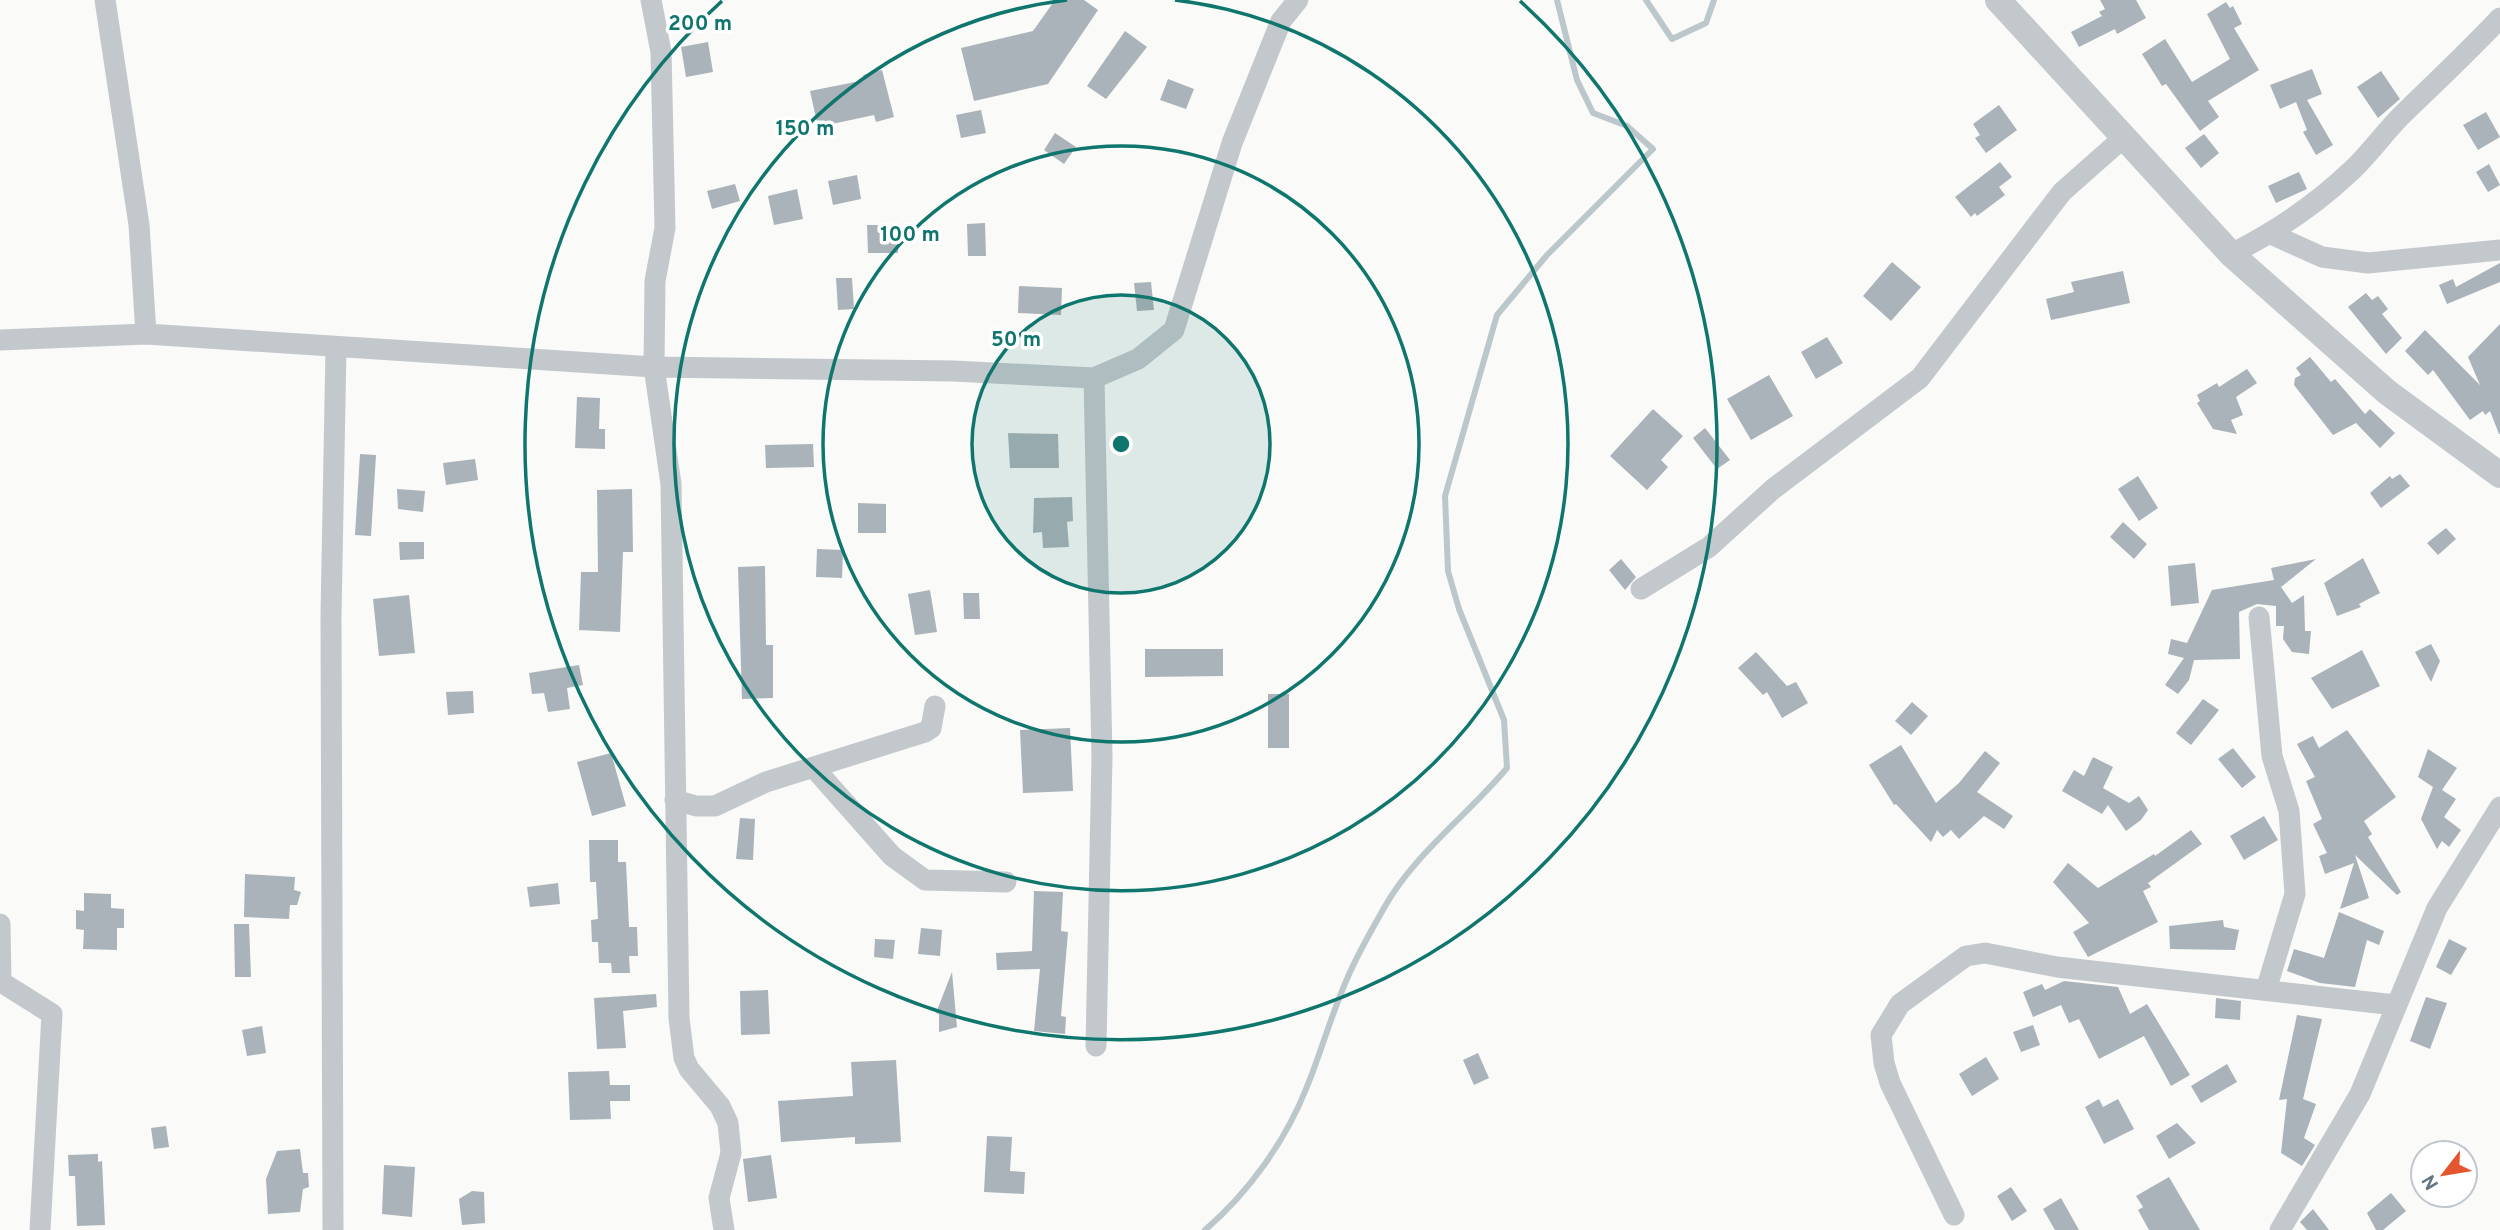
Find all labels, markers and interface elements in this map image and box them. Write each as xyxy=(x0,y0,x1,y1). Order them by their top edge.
text: 200 m xyxy=(668,11,732,38)
text: 150 m xyxy=(776,116,834,143)
text: 100 m xyxy=(880,222,940,249)
text: 50 m xyxy=(991,327,1041,354)
centre of rings xyxy=(1109,432,1133,456)
north arrow xyxy=(2409,1139,2479,1209)
text: N xyxy=(2417,1170,2445,1194)

